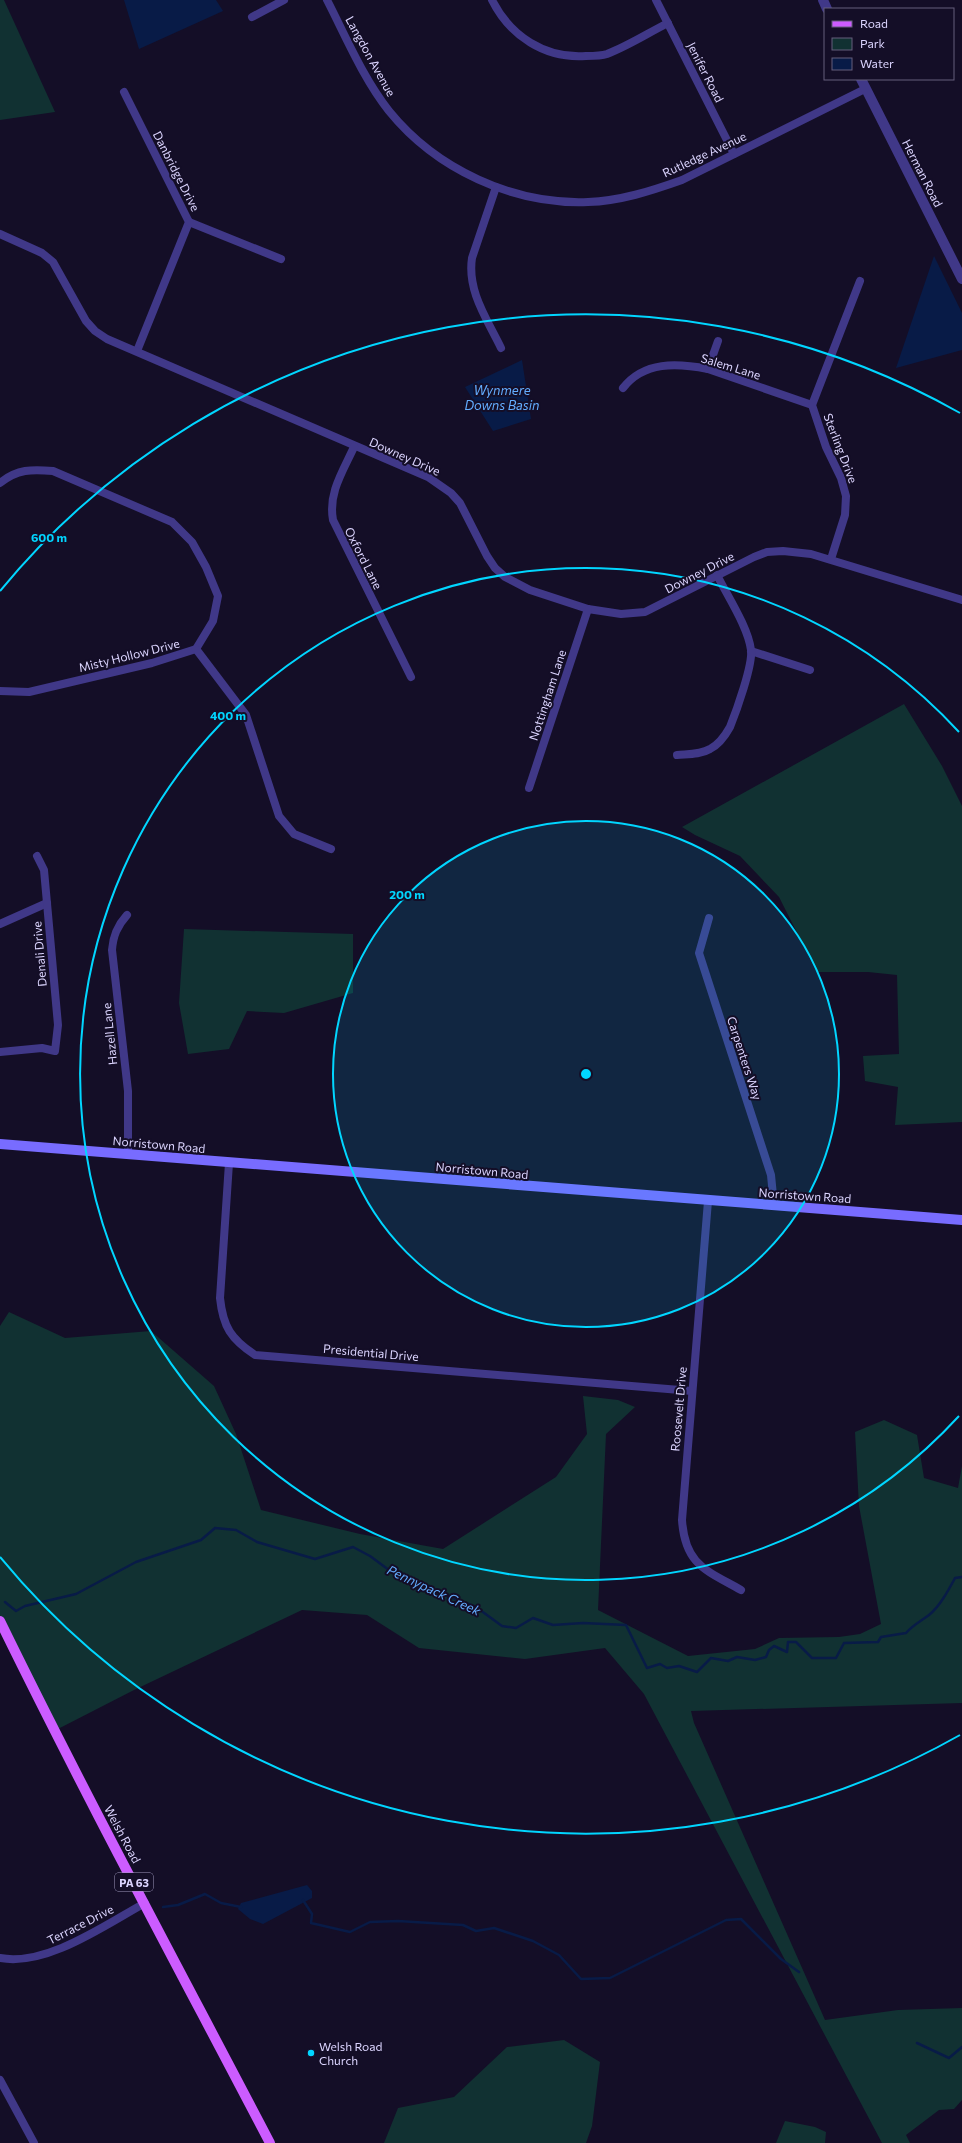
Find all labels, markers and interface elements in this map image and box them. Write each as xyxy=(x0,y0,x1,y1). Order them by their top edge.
legend xyxy=(824,8,954,80)
street label: Langdon Avenue xyxy=(343,13,399,99)
text: Road xyxy=(860,16,888,30)
text: Park xyxy=(860,36,886,50)
street label: Jenifer Road xyxy=(684,40,727,105)
text: Water xyxy=(860,56,894,70)
street label: Rutledge Avenue xyxy=(660,128,748,180)
street label: Danbridge Drive xyxy=(151,129,203,213)
street label: Herman Road xyxy=(900,137,946,209)
street label: Salem Lane xyxy=(699,350,763,382)
water label: Wynmere Downs Basin xyxy=(464,382,540,413)
street label: Sterling Drive xyxy=(821,411,861,485)
street label: Downey Drive xyxy=(367,434,443,478)
street label: Oxford Lane xyxy=(342,525,386,591)
text: 600 m xyxy=(31,530,67,544)
street label: Downey Drive xyxy=(662,549,736,595)
street label: Misty Hollow Drive xyxy=(77,636,181,674)
street label: Nottingham Lane xyxy=(526,648,568,742)
text: 400 m xyxy=(210,708,246,722)
text: 200 m xyxy=(389,887,425,901)
street label: Denali Drive xyxy=(29,921,49,987)
street label: Hazell Lane xyxy=(99,1002,119,1066)
street label: Carpenters Way xyxy=(725,1014,765,1102)
centre of rings xyxy=(579,1067,593,1081)
street label: Norristown Road xyxy=(112,1133,206,1155)
street label: Norristown Road xyxy=(435,1159,529,1181)
street label: Norristown Road xyxy=(758,1185,852,1205)
street label: Presidential Drive xyxy=(323,1341,419,1363)
street label: Roosevelt Drive xyxy=(667,1366,689,1452)
water label: Pennypack Creek xyxy=(385,1561,484,1619)
street label: Welsh Road xyxy=(102,1803,144,1865)
road number: PA 63 xyxy=(115,1873,153,1891)
street label: Terrace Drive xyxy=(45,1901,115,1947)
place label: Welsh Road Church xyxy=(319,2039,383,2067)
marker: Welsh Road Church xyxy=(306,2048,316,2058)

